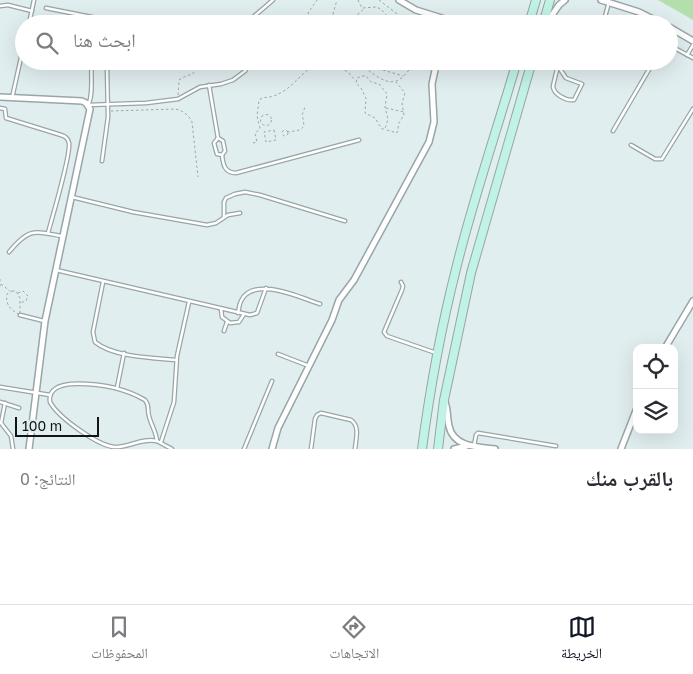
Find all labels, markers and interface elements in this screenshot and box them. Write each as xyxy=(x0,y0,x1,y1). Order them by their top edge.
search box xyxy=(15,15,678,70)
text: ابحث هنا xyxy=(73,28,136,51)
icon: search xyxy=(33,29,61,57)
map controls xyxy=(633,344,678,434)
button: locate xyxy=(633,344,678,389)
button: layers xyxy=(633,389,678,434)
scale bar xyxy=(15,414,99,437)
text: 100 m xyxy=(22,417,62,434)
text: بالقرب منك xyxy=(586,465,673,491)
text: النتائج: 0 xyxy=(20,469,75,489)
tab: المحفوظات xyxy=(91,613,148,667)
tab: الاتجاهات xyxy=(330,613,379,667)
tab: الخريطة xyxy=(561,613,602,667)

